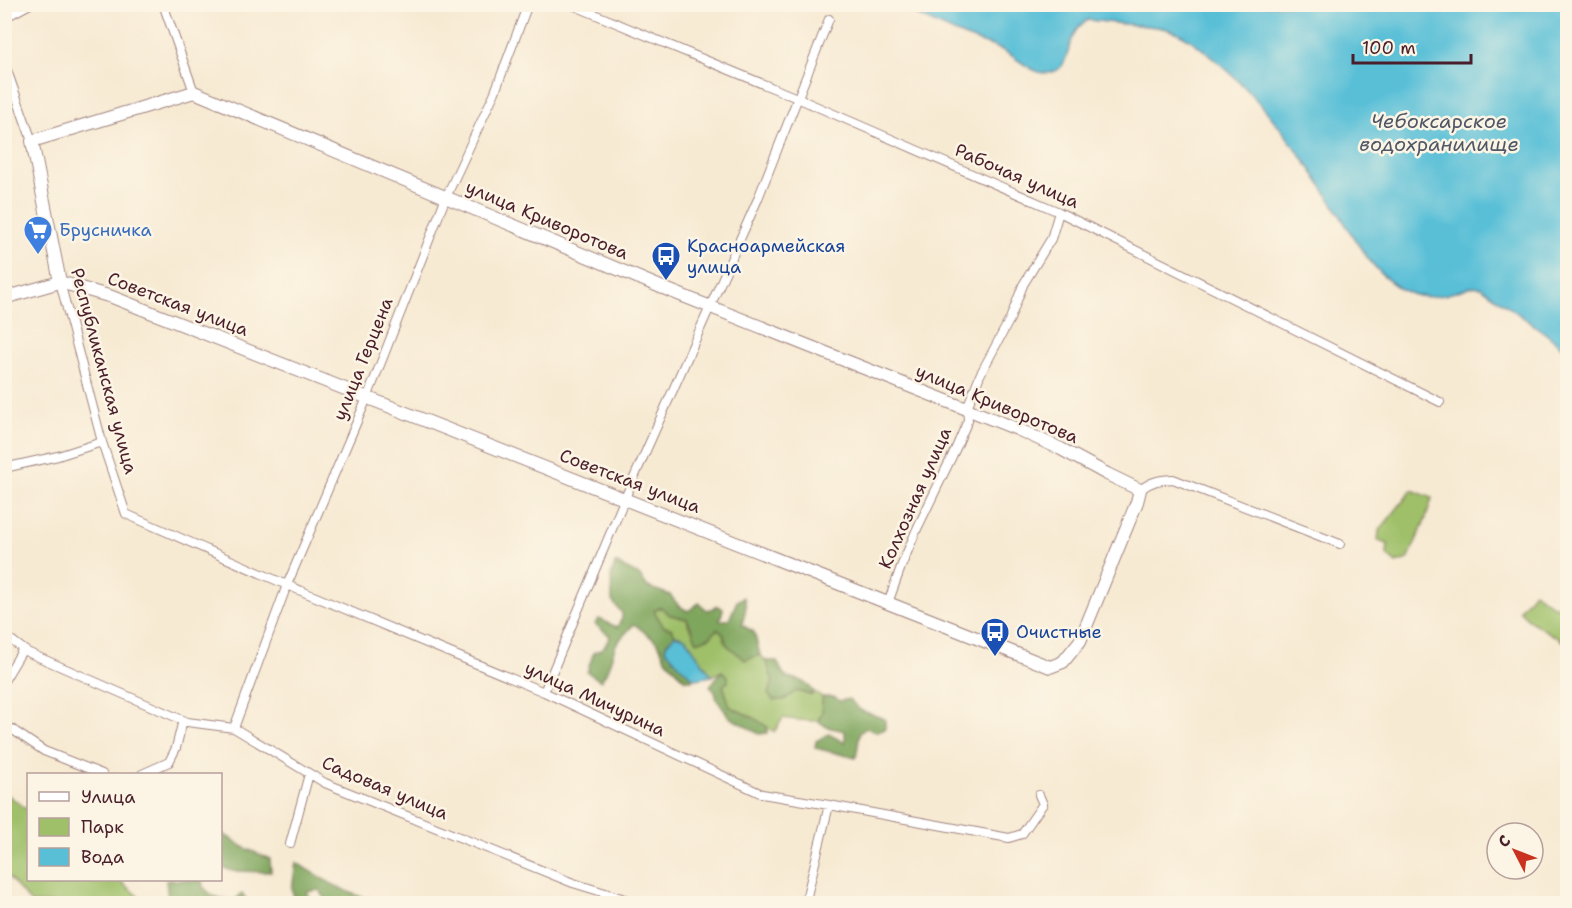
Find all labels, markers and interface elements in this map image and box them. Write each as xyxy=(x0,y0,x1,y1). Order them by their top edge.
scale bar xyxy=(1353,27,1472,65)
text: 100 m xyxy=(1362,36,1416,60)
water label: Чебоксарское водохранилище xyxy=(1359,108,1519,157)
street label: Рабочая улица xyxy=(951,138,1083,214)
street label: улица Криворотова xyxy=(462,175,632,265)
supermarket icon: Брусничка xyxy=(22,214,54,256)
place label: Брусничка xyxy=(59,218,152,242)
place label: Красноармейская улица xyxy=(687,234,845,279)
bus stop icon: Красноармейская улица xyxy=(650,240,682,282)
street label: Республиканская улица xyxy=(65,265,143,477)
street label: Советская улица xyxy=(104,266,252,342)
street label: улица Герцена xyxy=(327,294,399,424)
street label: улица Криворотова xyxy=(912,359,1082,449)
street label: Колхозная улица xyxy=(873,423,957,573)
street label: Советская улица xyxy=(556,443,704,519)
bus stop icon: Очистные xyxy=(979,616,1011,658)
place label: Очистные xyxy=(1016,620,1102,644)
street label: улица Мичурина xyxy=(521,656,669,742)
street label: Садовая улица xyxy=(318,751,452,825)
legend xyxy=(27,773,222,881)
text: Улица xyxy=(81,785,135,809)
text: Парк xyxy=(81,815,124,839)
north arrow xyxy=(1485,821,1545,881)
text: С xyxy=(1493,830,1515,852)
text: Вода xyxy=(81,845,124,869)

